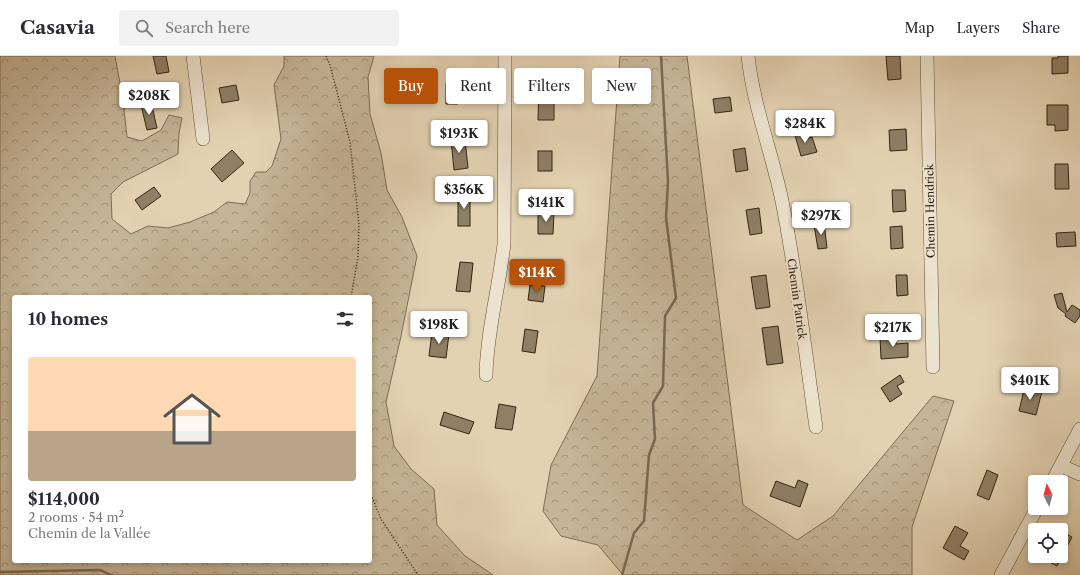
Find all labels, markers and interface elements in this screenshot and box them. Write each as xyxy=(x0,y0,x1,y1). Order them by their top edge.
search box xyxy=(119,10,399,46)
text: Casavia xyxy=(20,16,95,39)
icon: search xyxy=(133,17,155,39)
text: Search here xyxy=(165,18,250,37)
text: Map xyxy=(904,19,934,37)
text: Layers xyxy=(956,19,1000,37)
text: Share xyxy=(1022,19,1060,37)
chip: Buy xyxy=(384,68,438,104)
chip: Rent xyxy=(446,68,506,104)
chip: Filters xyxy=(514,68,584,104)
chip: New xyxy=(592,68,651,104)
pin: $208K xyxy=(121,82,177,116)
text: $208K xyxy=(128,87,170,103)
pin: $284K xyxy=(777,110,833,144)
text: $284K xyxy=(784,115,826,131)
pin: $193K xyxy=(431,120,487,154)
text: $193K xyxy=(440,125,478,141)
street label: Chemin Hendrick xyxy=(922,163,938,258)
pin: $356K xyxy=(436,176,492,210)
text: $356K xyxy=(444,181,484,197)
pin: $141K xyxy=(518,189,574,223)
text: $141K xyxy=(527,194,565,210)
pin: $297K xyxy=(793,202,849,236)
text: $297K xyxy=(801,207,841,223)
street label: Chemin Patrick xyxy=(784,257,810,341)
pin: $114K xyxy=(509,259,565,293)
text: $114K xyxy=(518,264,556,280)
icon: filters xyxy=(334,308,356,330)
text: 10 homes xyxy=(28,309,108,329)
pin: $198K xyxy=(411,311,467,345)
pin: $217K xyxy=(865,314,921,348)
text: $198K xyxy=(419,316,459,332)
text: $217K xyxy=(874,319,912,335)
pin: $401K xyxy=(1002,367,1058,401)
text: $401K xyxy=(1010,372,1050,388)
icon: home xyxy=(156,383,228,455)
north arrow xyxy=(1028,475,1068,515)
map controls xyxy=(1028,475,1068,563)
text: $114,000 xyxy=(28,489,100,509)
text: 2 rooms · 54 m² xyxy=(28,509,124,525)
button: locate xyxy=(1028,523,1068,563)
text: Chemin de la Vallée xyxy=(28,525,151,541)

